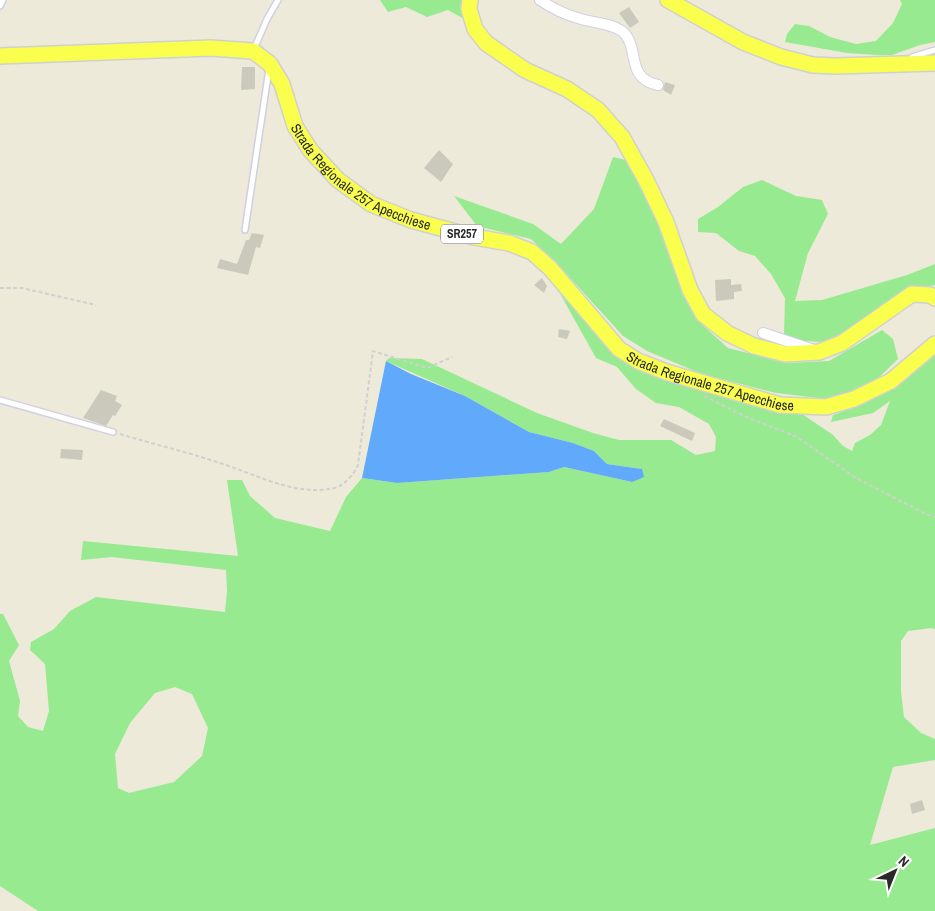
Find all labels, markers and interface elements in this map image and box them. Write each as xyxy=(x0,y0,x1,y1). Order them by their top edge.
street label: Strada Regionale 257 Apecchiese xyxy=(287,120,433,234)
road number: SR257 xyxy=(441,224,483,243)
street label: Strada Regionale 257 Apecchiese xyxy=(623,347,794,415)
north arrow xyxy=(870,846,920,896)
text: N xyxy=(895,852,913,871)

